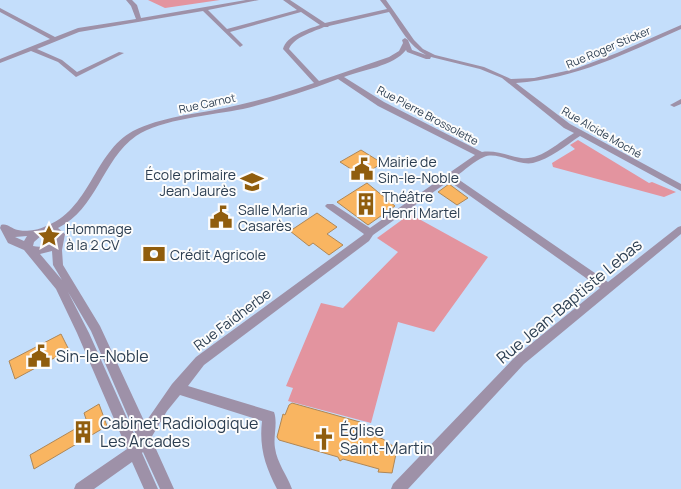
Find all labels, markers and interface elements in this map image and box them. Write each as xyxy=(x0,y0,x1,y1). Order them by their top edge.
street label: Rue Roger Sticker xyxy=(564,22,652,72)
street label: Rue Pierre Brossolette xyxy=(375,82,482,148)
street label: Rue Carnot xyxy=(177,90,237,116)
street label: Rue Alcide Moché xyxy=(559,103,645,161)
place label: Mairie de Sin-le-Noble xyxy=(378,152,459,187)
public building icon: Mairie de Sin-le-Noble xyxy=(349,156,375,182)
place label: École primaire Jean Jaurès xyxy=(145,165,236,200)
school or university icon: École primaire Jean Jaurès xyxy=(239,169,265,195)
place label: Théâtre Henri Martel xyxy=(382,187,460,222)
building icon: Théâtre Henri Martel xyxy=(353,191,379,217)
place label: Salle Maria Casarès xyxy=(238,200,308,235)
public building icon: Salle Maria Casarès xyxy=(208,204,234,230)
place label: Hommage à la 2 CV xyxy=(66,219,132,254)
place icon: Hommage à la 2 CV xyxy=(36,223,62,249)
street label: Rue Jean-Baptiste Lebas xyxy=(492,234,646,368)
bank icon: Crédit Agricole xyxy=(141,241,167,267)
place label: Crédit Agricole xyxy=(170,245,266,264)
street label: Rue Faidherbe xyxy=(189,284,275,354)
public building icon: Sin-le-Noble xyxy=(26,343,52,369)
place label: Sin-le-Noble xyxy=(56,345,149,367)
place label: Cabinet Radiologique Les Arcades xyxy=(100,412,258,452)
building icon: Cabinet Radiologique Les Arcades xyxy=(70,419,96,445)
place label: Église Saint-Martin xyxy=(340,419,433,459)
church icon: Église Saint-Martin xyxy=(311,426,337,452)

